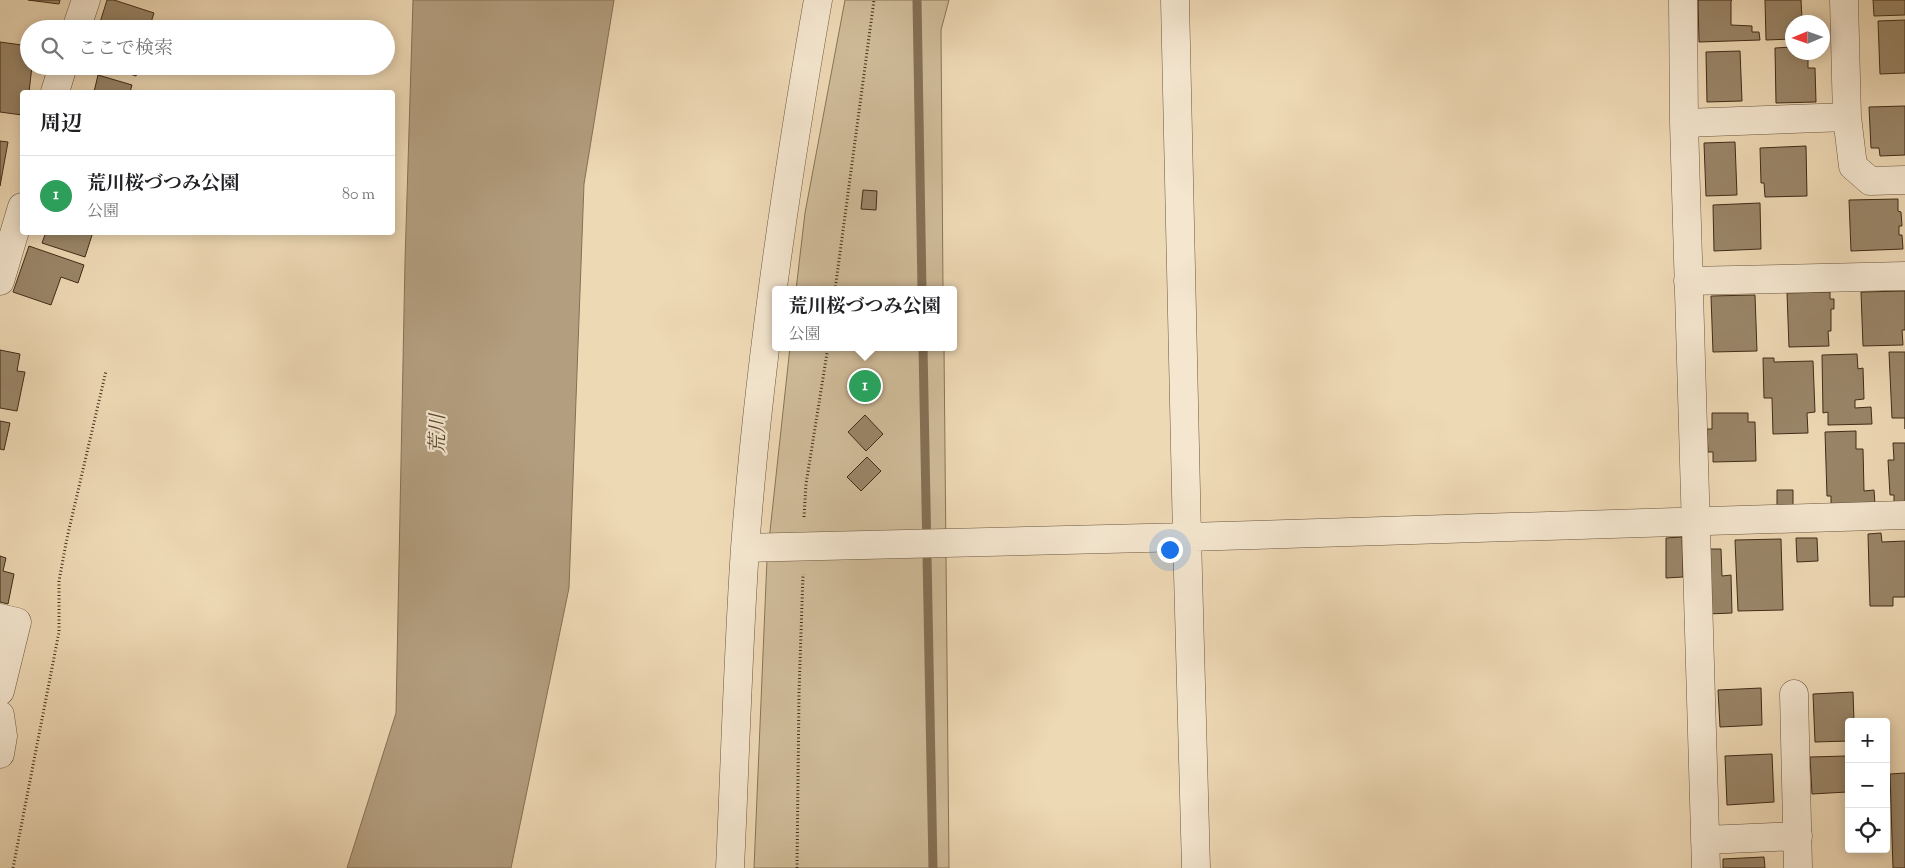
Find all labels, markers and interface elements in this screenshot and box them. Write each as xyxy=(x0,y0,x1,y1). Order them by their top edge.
north arrow xyxy=(1785,15,1830,60)
search box xyxy=(20,20,395,75)
icon: search xyxy=(38,34,66,62)
text: ここで検索 xyxy=(78,36,173,63)
text: 周辺 xyxy=(40,110,82,140)
text: 荒川桜づつみ公園 xyxy=(87,171,239,198)
text: 1 xyxy=(53,184,59,207)
text: 80 m xyxy=(342,184,375,207)
text: 公園 xyxy=(87,201,119,224)
popup xyxy=(772,286,957,351)
text: 荒川桜づつみ公園 xyxy=(788,294,941,321)
text: 公園 xyxy=(788,324,821,347)
pin: 1 xyxy=(849,367,881,405)
water label: 荒川 xyxy=(425,412,454,454)
your location xyxy=(1157,537,1183,563)
map controls xyxy=(1845,718,1890,853)
button: + xyxy=(1845,718,1890,763)
button: − xyxy=(1845,763,1890,808)
button: locate xyxy=(1845,808,1890,853)

